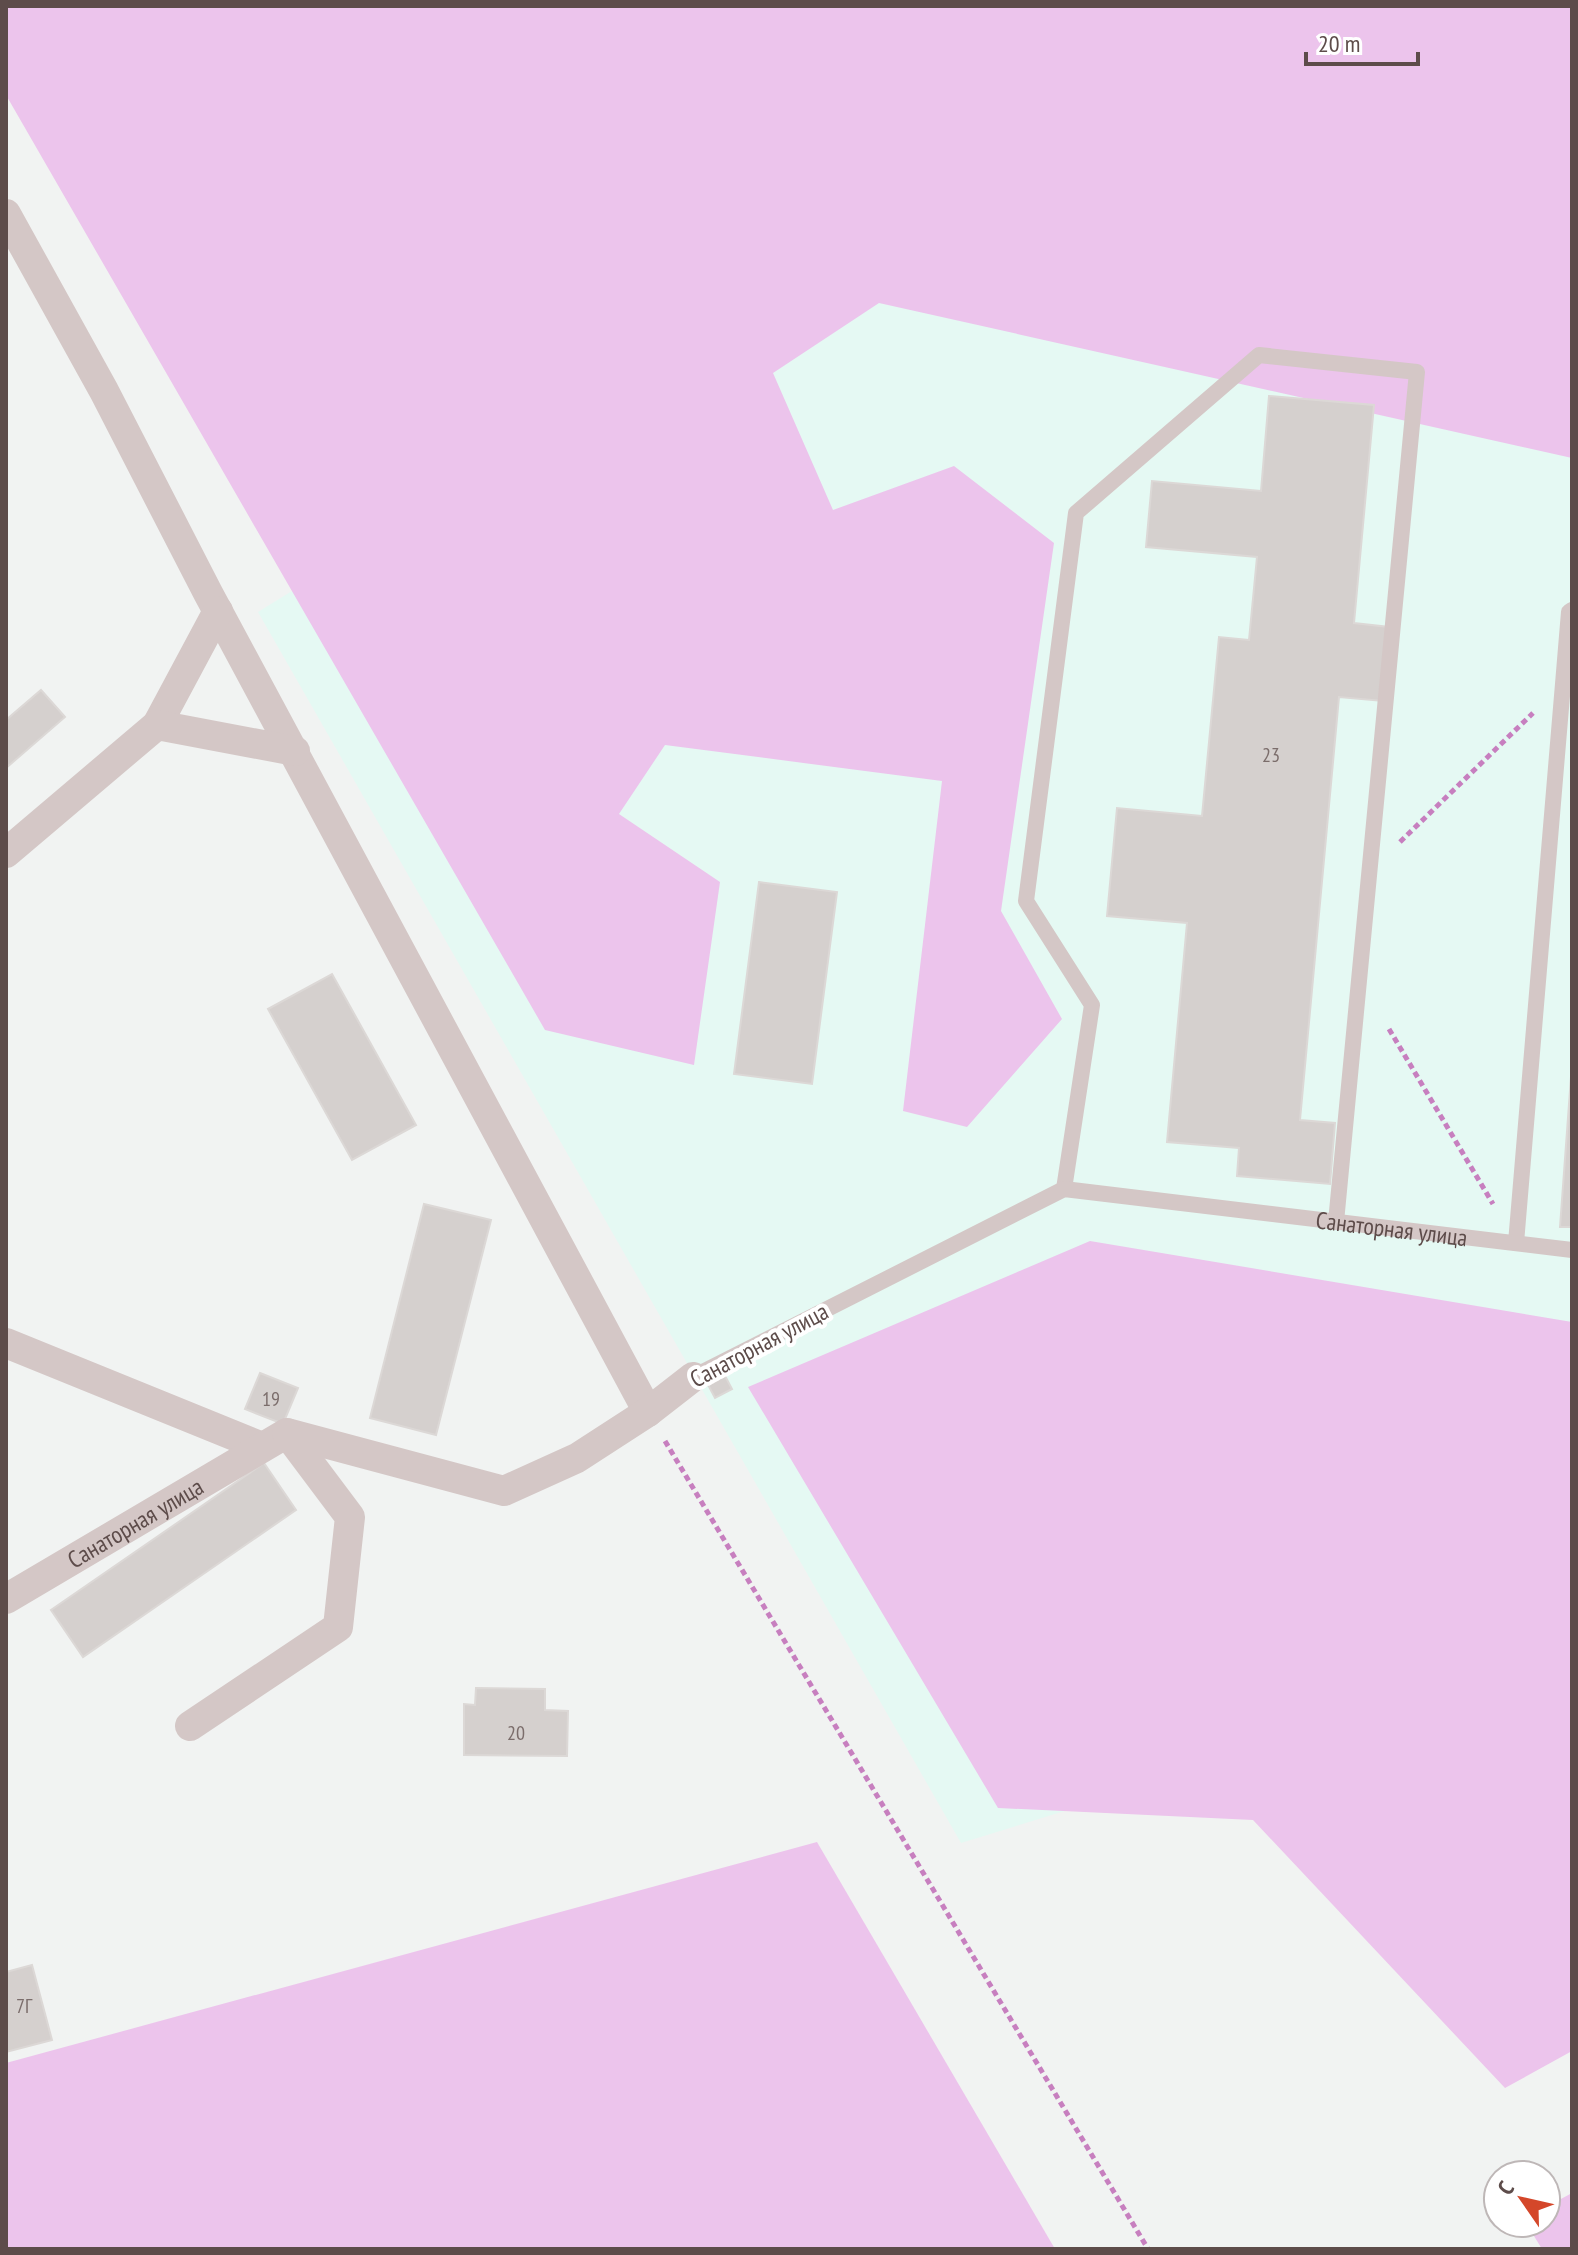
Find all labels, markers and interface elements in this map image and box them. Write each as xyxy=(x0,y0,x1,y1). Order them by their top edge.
scale bar xyxy=(1306,16,1418,66)
text: 20 m xyxy=(1318,28,1360,59)
house number: 23 xyxy=(1262,742,1280,768)
street label: Санаторная улица xyxy=(1314,1204,1469,1253)
street label: Санаторная улица xyxy=(684,1296,834,1394)
house number: 19 xyxy=(262,1386,280,1412)
street label: Санаторная улица xyxy=(62,1471,209,1575)
house number: 20 xyxy=(507,1720,525,1746)
house number: 7Г xyxy=(16,1993,33,2019)
north arrow xyxy=(1482,2159,1562,2239)
text: С xyxy=(1491,2176,1520,2200)

